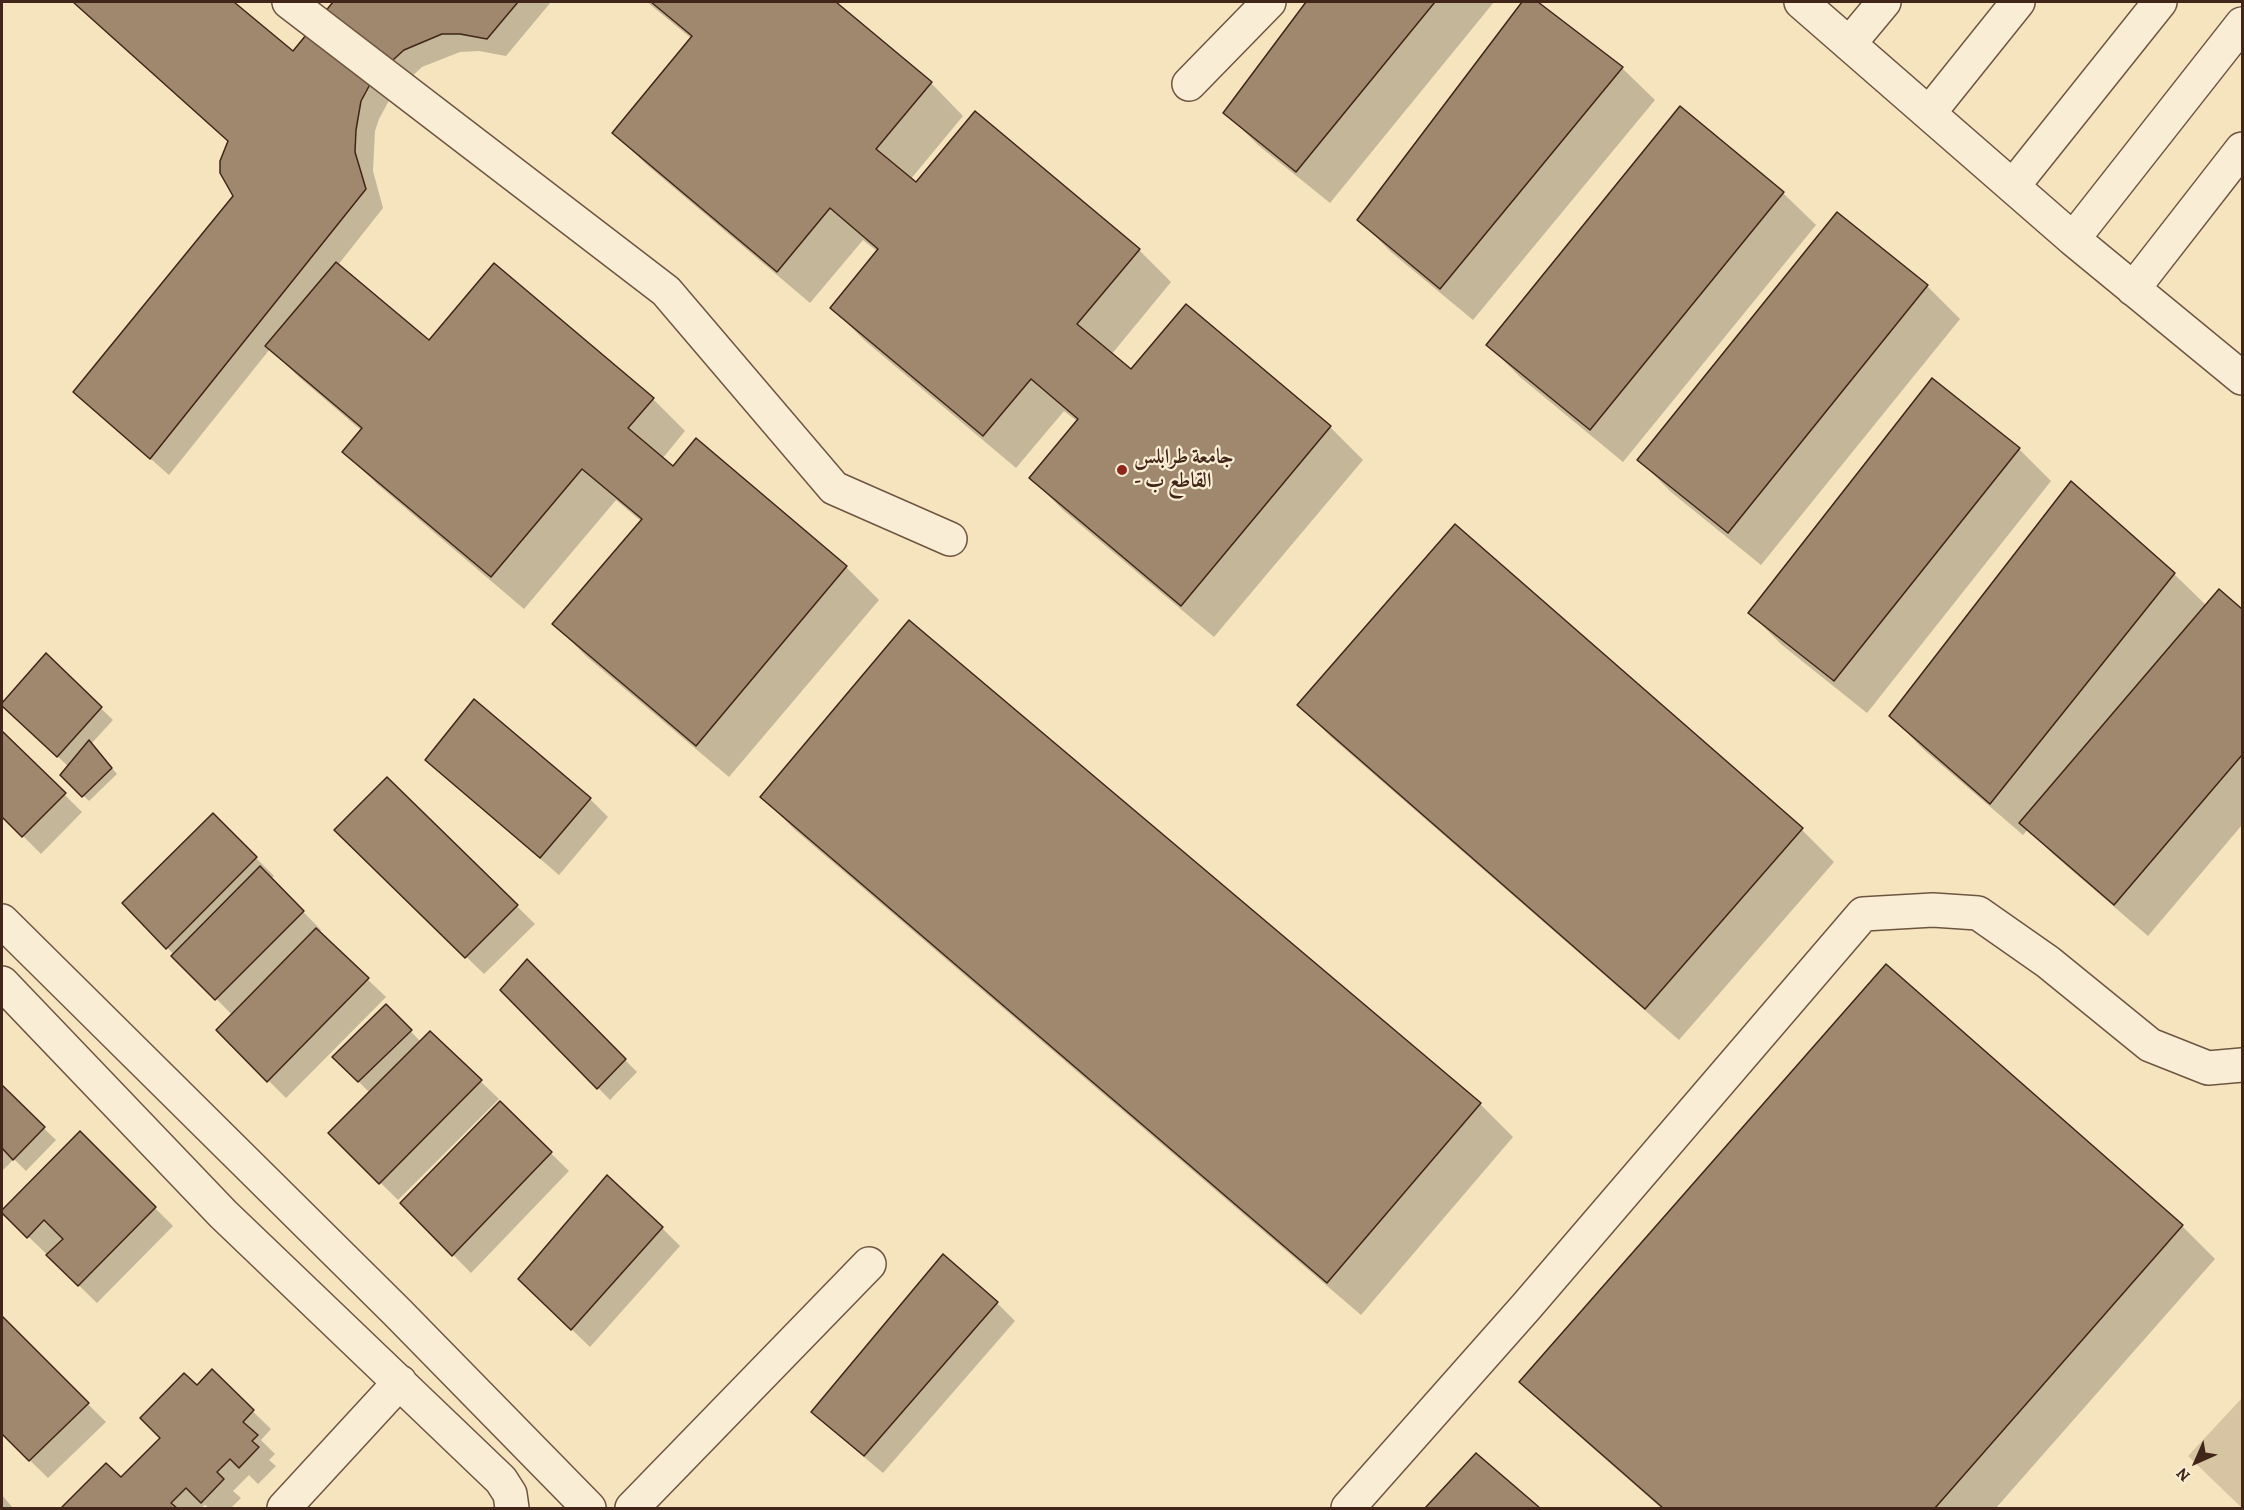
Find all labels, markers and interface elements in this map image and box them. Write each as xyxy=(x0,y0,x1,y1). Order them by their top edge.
place label: جامعة طرابلس - القاطع ب xyxy=(1134,445,1233,495)
marker: جامعة طرابلس - القاطع ب xyxy=(1115,463,1129,477)
north arrow xyxy=(2166,1432,2226,1492)
text: N xyxy=(2171,1463,2195,1487)

